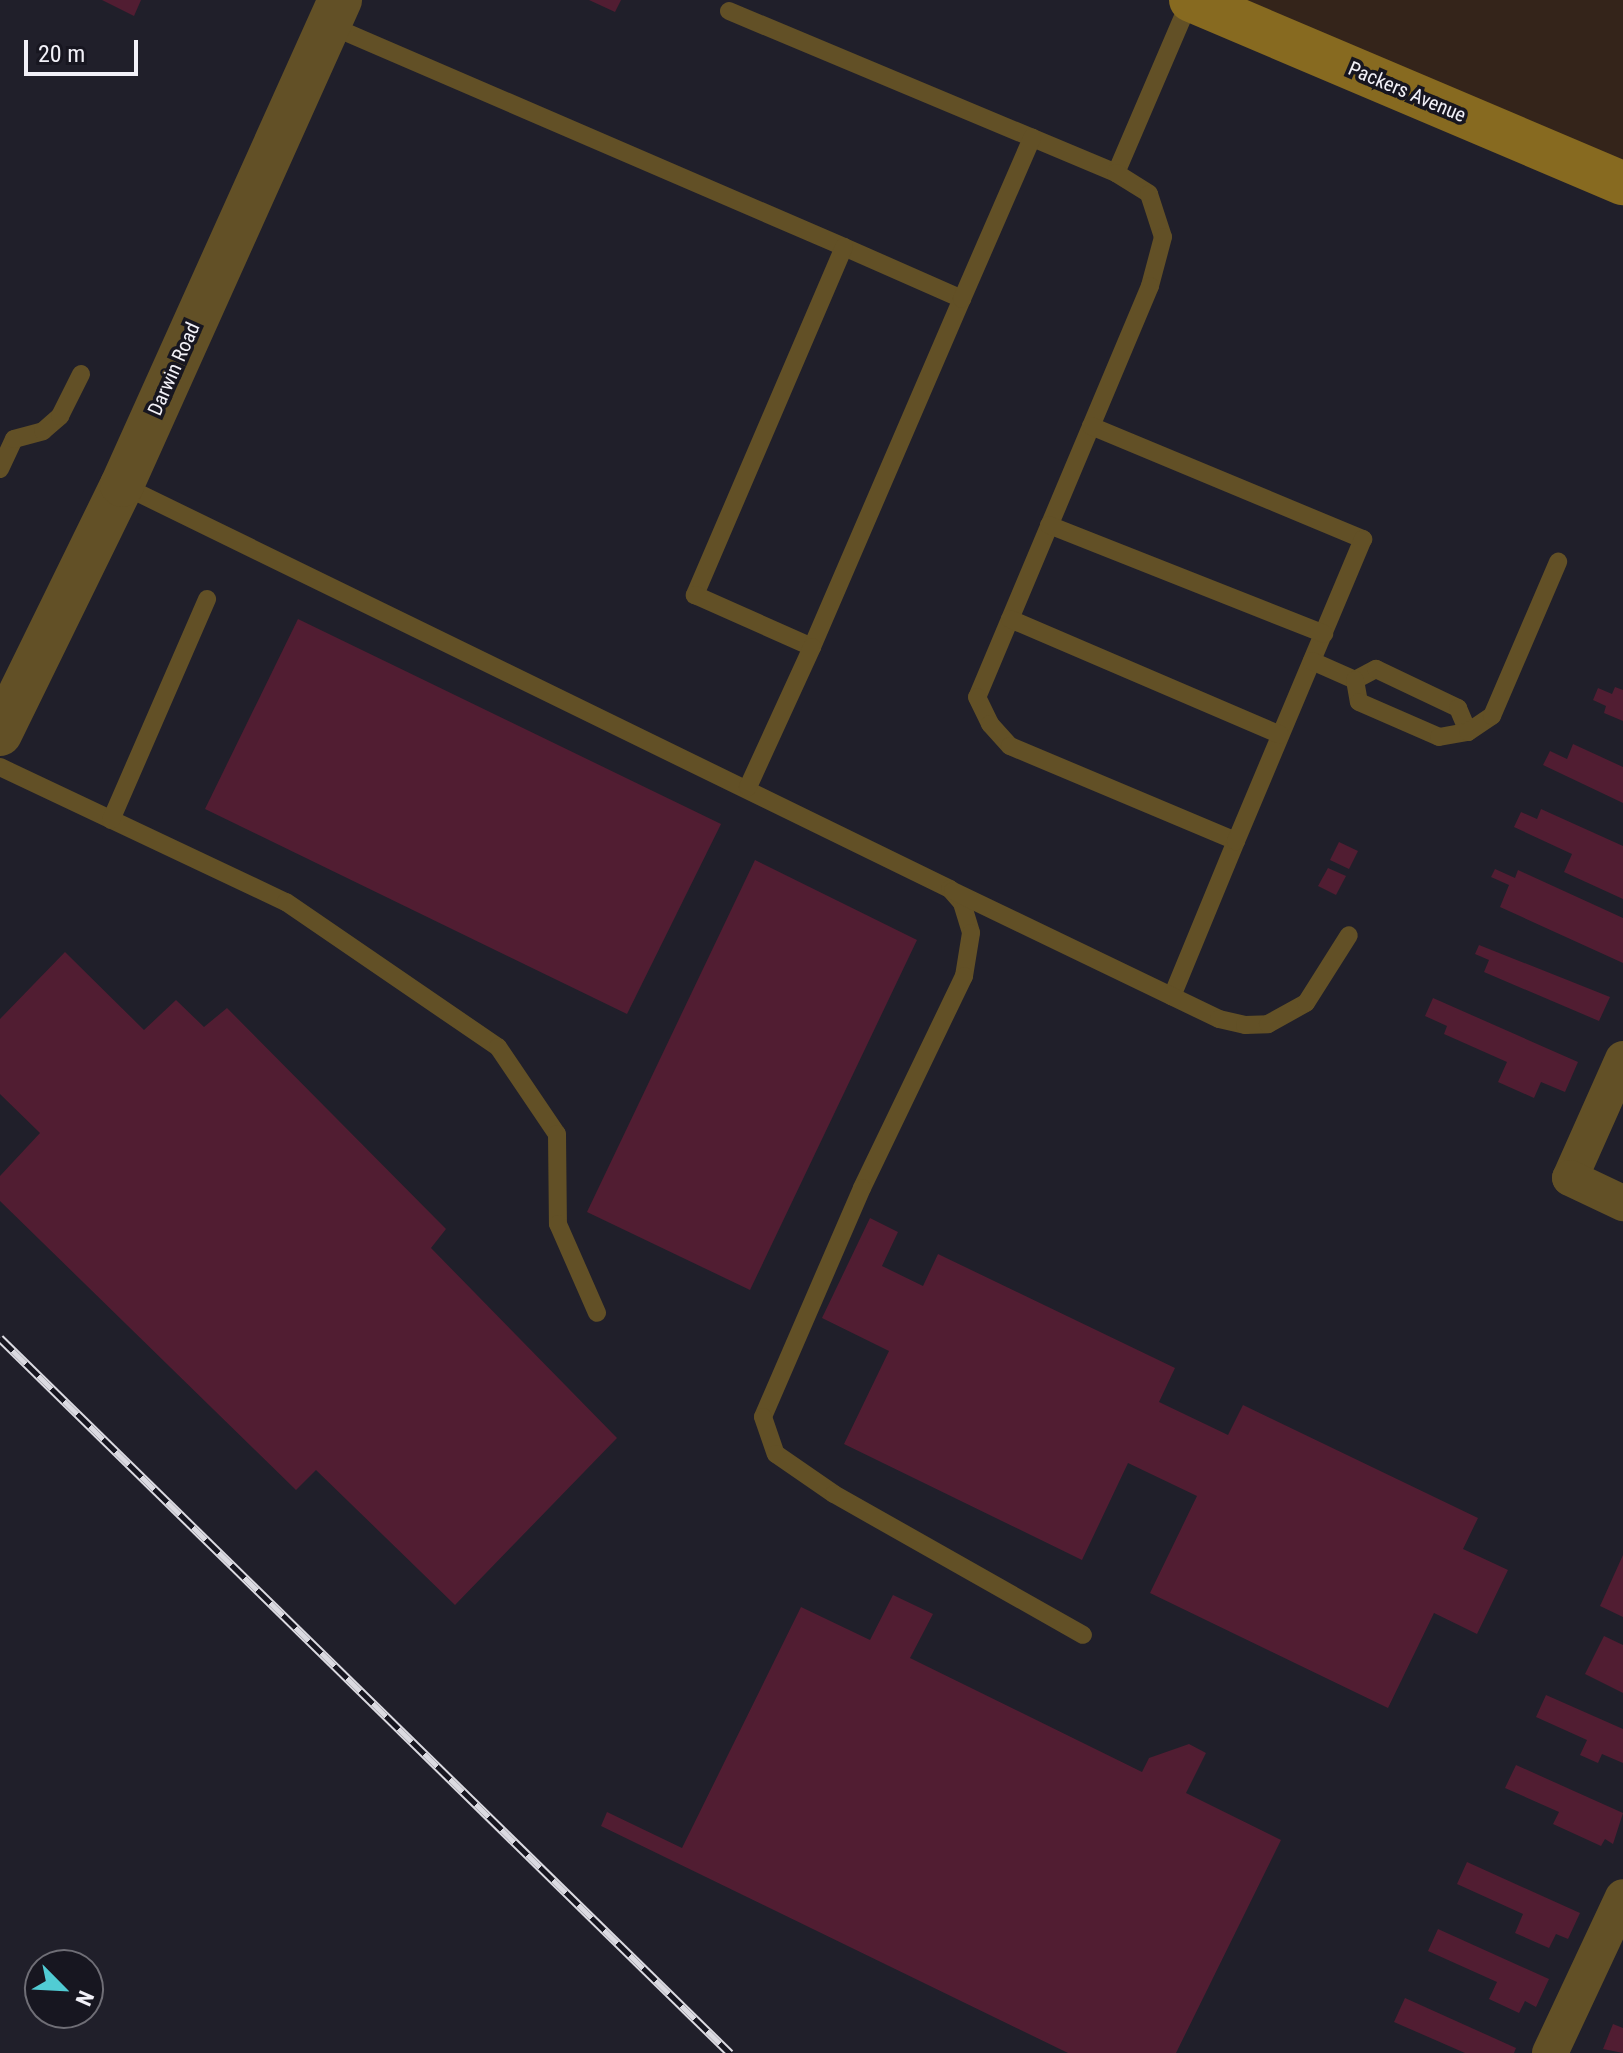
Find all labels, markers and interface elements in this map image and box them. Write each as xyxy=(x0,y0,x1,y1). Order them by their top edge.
scale bar xyxy=(28,24,142,74)
text: 20 m xyxy=(38,40,85,68)
street label: Packers Avenue xyxy=(1345,56,1469,128)
street label: Darwin Road xyxy=(143,319,205,419)
north arrow xyxy=(24,1949,104,2029)
text: N xyxy=(70,1987,99,2009)

